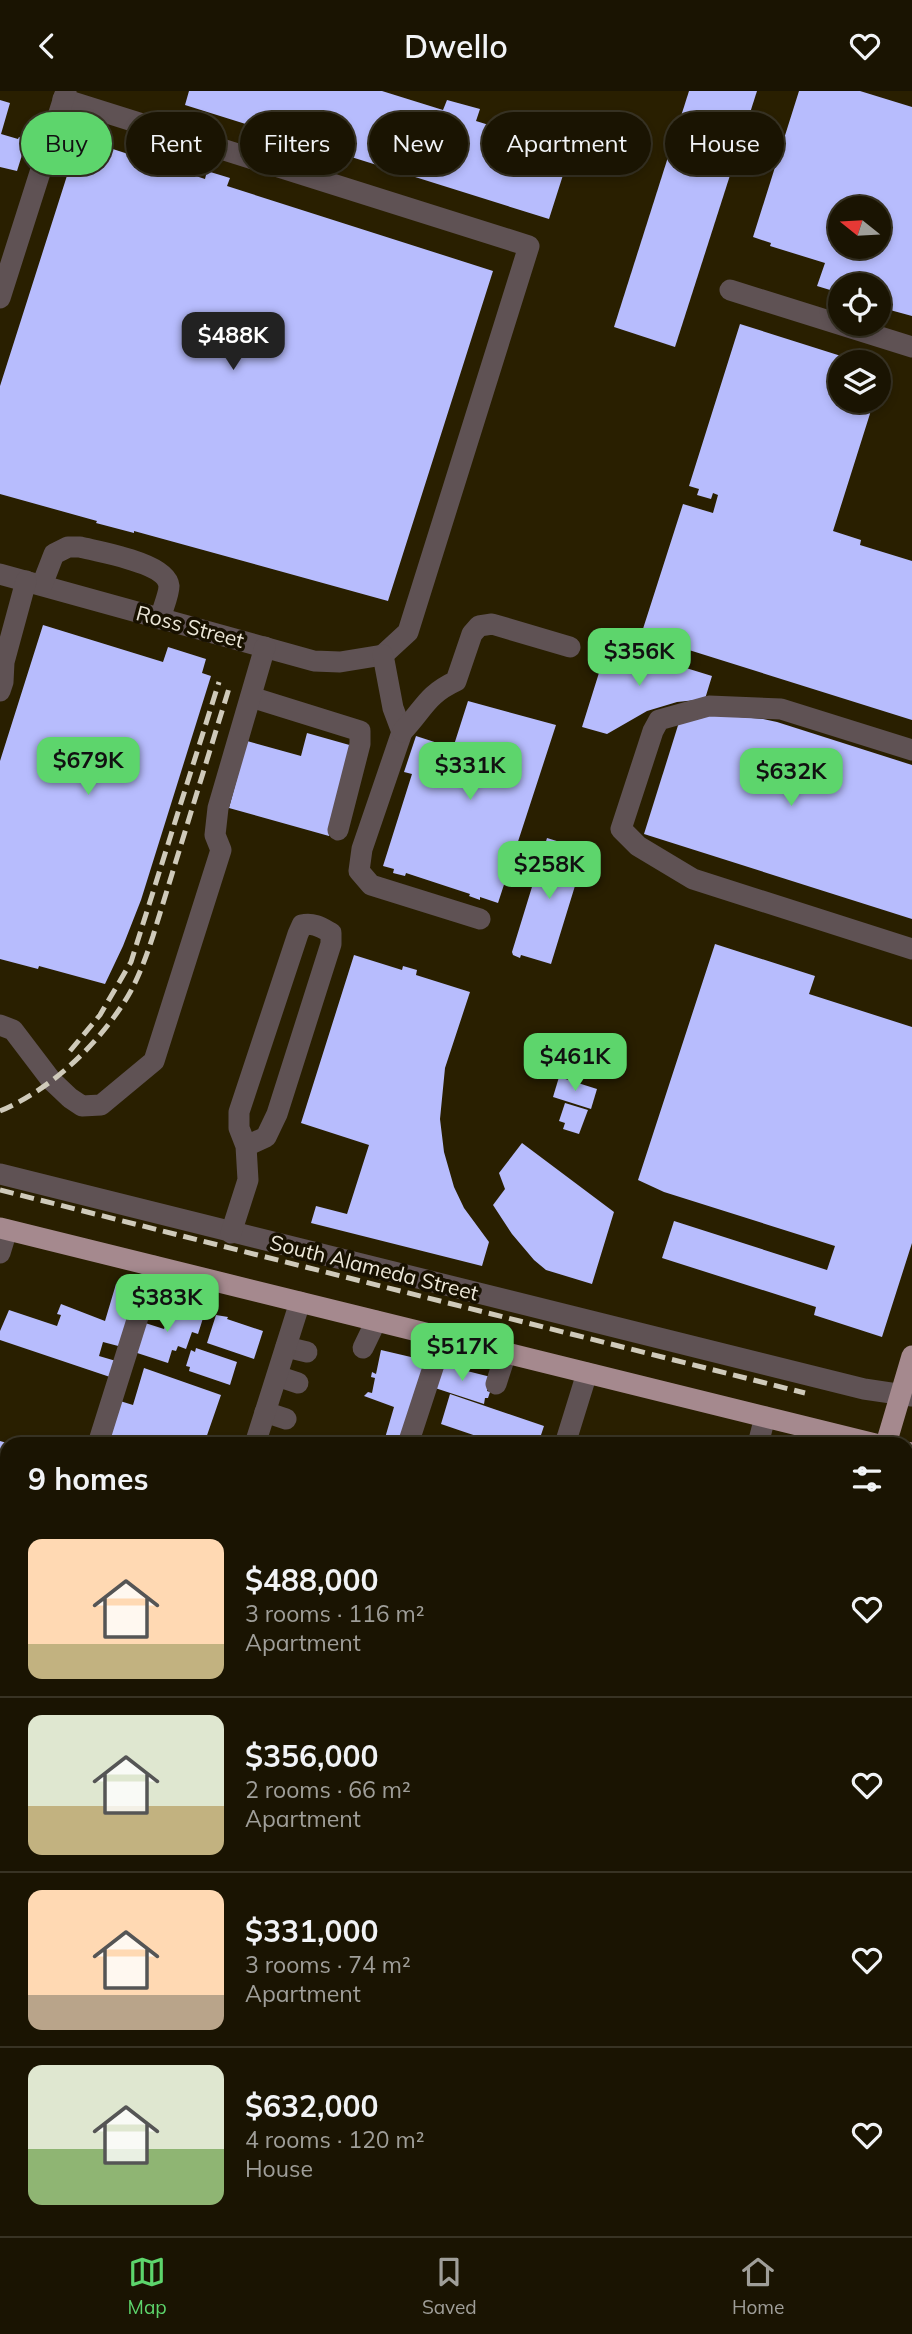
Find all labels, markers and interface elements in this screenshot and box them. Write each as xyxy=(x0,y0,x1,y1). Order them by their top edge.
text: Dwello xyxy=(404,26,508,66)
icon: back xyxy=(28,27,66,65)
icon: heart xyxy=(846,27,884,65)
chip: Buy xyxy=(21,112,112,175)
chip: Rent xyxy=(126,112,226,175)
chip: Filters xyxy=(240,112,355,175)
chip: New xyxy=(369,112,468,175)
chip: Apartment xyxy=(482,112,651,175)
chip: House xyxy=(665,112,784,175)
north arrow xyxy=(828,196,891,259)
map controls xyxy=(828,196,891,413)
button: locate xyxy=(828,273,891,336)
pin: $488K xyxy=(184,313,282,372)
text: $488K xyxy=(198,320,268,349)
button: layers xyxy=(828,350,891,413)
street label: Ross Street xyxy=(133,599,247,653)
pin: $356K xyxy=(590,629,688,688)
text: $356K xyxy=(604,636,674,665)
pin: $679K xyxy=(39,737,137,797)
pin: $331K xyxy=(421,743,519,802)
text: $679K xyxy=(53,745,123,774)
pin: $632K xyxy=(742,749,840,808)
text: $331K xyxy=(435,750,505,779)
text: $632K xyxy=(756,756,826,785)
pin: $258K xyxy=(500,841,598,901)
text: $258K xyxy=(514,849,584,878)
pin: $461K xyxy=(526,1033,624,1093)
text: $461K xyxy=(540,1041,610,1070)
street label: South Alameda Street xyxy=(267,1229,481,1306)
pin: $383K xyxy=(118,1275,216,1334)
text: $383K xyxy=(132,1282,202,1311)
pin: $517K xyxy=(413,1323,511,1383)
text: $517K xyxy=(427,1331,497,1360)
text: 9 homes xyxy=(28,1460,149,1498)
icon: filters xyxy=(848,1460,886,1498)
text: $488,000 xyxy=(245,1561,378,1599)
icon: home xyxy=(84,1567,168,1651)
icon: heart xyxy=(848,1590,886,1628)
text: 3 rooms · 116 m² xyxy=(245,1599,425,1628)
text: Apartment xyxy=(245,1628,361,1657)
text: $356,000 xyxy=(245,1737,378,1775)
icon: home xyxy=(84,1743,168,1827)
icon: heart xyxy=(848,1766,886,1804)
text: 2 rooms · 66 m² xyxy=(245,1775,411,1804)
text: Apartment xyxy=(245,1804,361,1833)
text: $331,000 xyxy=(245,1912,378,1950)
icon: home xyxy=(84,1918,168,2002)
icon: heart xyxy=(848,1941,886,1979)
text: 3 rooms · 74 m² xyxy=(245,1950,411,1979)
text: Apartment xyxy=(245,1979,361,2008)
text: $632,000 xyxy=(245,2087,378,2125)
icon: home xyxy=(84,2093,168,2177)
icon: heart xyxy=(848,2116,886,2154)
text: 4 rooms · 120 m² xyxy=(245,2125,425,2154)
text: House xyxy=(245,2154,313,2183)
tab: Map xyxy=(128,2253,167,2319)
tab: Saved xyxy=(422,2253,477,2319)
tab: Home xyxy=(732,2253,784,2319)

